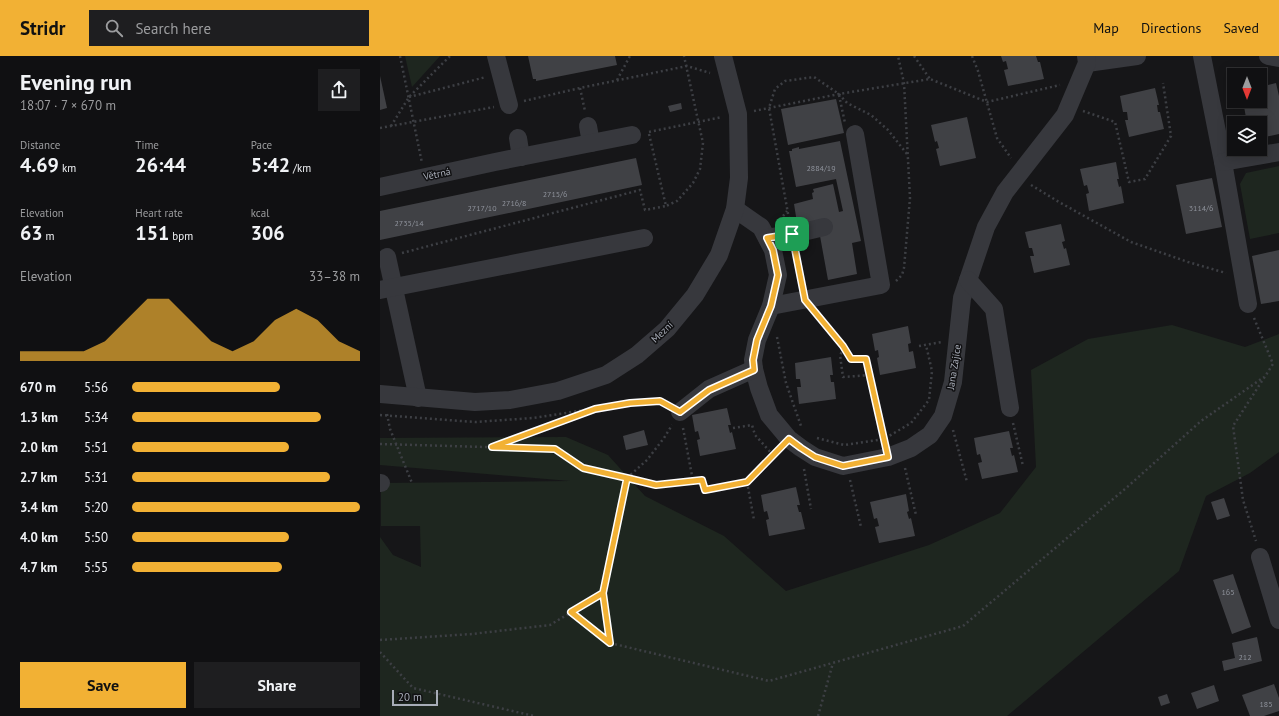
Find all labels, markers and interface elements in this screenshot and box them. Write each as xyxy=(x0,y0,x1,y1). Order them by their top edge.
search box xyxy=(89,10,369,46)
text: Stridr xyxy=(20,16,65,40)
icon: search xyxy=(103,17,125,39)
text: Search here xyxy=(135,19,211,38)
text: Map xyxy=(1093,19,1119,37)
text: Directions xyxy=(1141,19,1201,37)
text: Saved xyxy=(1223,19,1259,37)
text: Evening run xyxy=(20,68,132,96)
north arrow xyxy=(1227,68,1267,108)
map controls xyxy=(1227,68,1267,156)
button: share xyxy=(318,69,360,111)
text: 18:07 · 7 × 670 m xyxy=(20,97,116,114)
button: layers xyxy=(1227,116,1267,156)
text: Distance xyxy=(20,138,60,152)
text: Time xyxy=(135,138,159,152)
text: Pace xyxy=(251,138,272,152)
text: 4.69 xyxy=(20,152,59,178)
text: 26:44 xyxy=(135,152,186,178)
text: 5:42 xyxy=(251,152,290,178)
text: km xyxy=(59,161,76,175)
text: /km xyxy=(290,161,311,175)
house number: 2884/19 xyxy=(807,163,836,173)
street label: Větrná xyxy=(421,165,452,183)
house number: 2715/6 xyxy=(543,189,567,199)
house number: 2716/8 xyxy=(502,198,526,208)
house number: 2717/10 xyxy=(468,203,497,213)
house number: 3114/6 xyxy=(1189,203,1213,213)
text: Elevation xyxy=(20,206,64,220)
text: Heart rate xyxy=(135,206,183,220)
text: kcal xyxy=(251,206,269,220)
pin xyxy=(775,217,809,251)
house number: 2735/14 xyxy=(395,218,424,228)
text: 63 xyxy=(20,220,43,246)
text: 151 xyxy=(135,220,169,246)
text: 306 xyxy=(251,220,285,246)
icon: arrive xyxy=(781,223,803,245)
text: m xyxy=(43,229,55,243)
text: bpm xyxy=(169,229,193,243)
text: Elevation xyxy=(20,268,72,285)
text: 33–38 m xyxy=(309,268,360,285)
street label: Mezní xyxy=(648,318,676,346)
street label: Jana Zajíce xyxy=(944,343,964,392)
text: 670 m xyxy=(20,379,56,396)
text: 5:56 xyxy=(84,379,108,396)
text: 1.3 km xyxy=(20,409,58,426)
text: 5:34 xyxy=(84,409,108,426)
text: 2.0 km xyxy=(20,439,58,456)
text: 5:51 xyxy=(84,439,108,456)
text: 2.7 km xyxy=(20,469,57,486)
text: 5:31 xyxy=(84,469,108,486)
text: 3.4 km xyxy=(20,499,58,516)
text: 5:20 xyxy=(84,499,108,516)
text: 4.0 km xyxy=(20,529,58,546)
text: 5:50 xyxy=(84,529,108,546)
text: 4.7 km xyxy=(20,559,57,576)
text: 5:55 xyxy=(84,559,108,576)
house number: 165 xyxy=(1221,587,1235,597)
house number: 212 xyxy=(1238,652,1252,662)
button: Save xyxy=(20,662,186,708)
button: Share xyxy=(194,662,360,708)
scale bar xyxy=(392,688,438,707)
text: 20 m xyxy=(398,690,422,704)
house number: 185 xyxy=(1259,699,1273,709)

